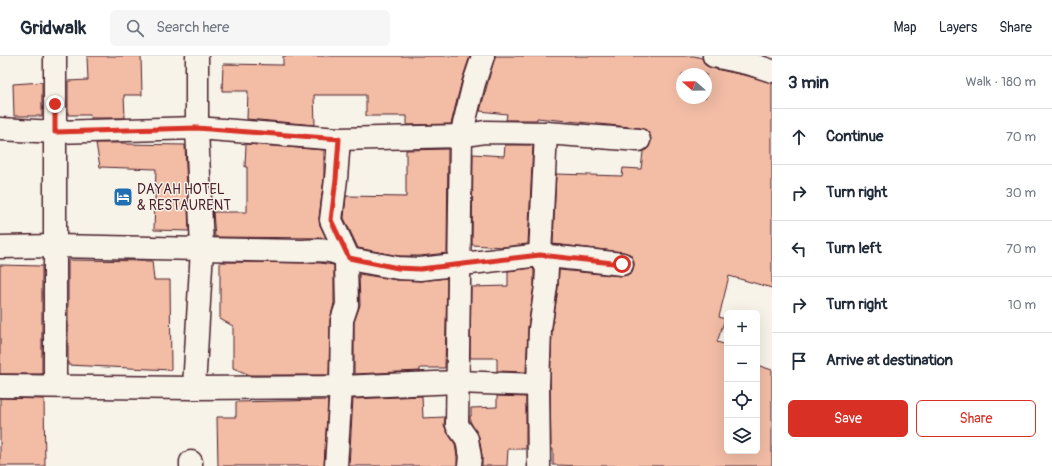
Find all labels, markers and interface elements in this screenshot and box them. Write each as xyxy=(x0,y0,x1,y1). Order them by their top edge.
search box xyxy=(110,10,390,46)
text: Gridwalk xyxy=(20,16,86,40)
icon: search xyxy=(124,17,146,39)
text: Search here xyxy=(156,18,229,37)
text: Map xyxy=(894,19,917,36)
text: Layers xyxy=(939,19,977,36)
text: Share xyxy=(999,19,1032,36)
north arrow xyxy=(676,68,712,104)
text: 3 min xyxy=(788,72,829,93)
text: Walk · 180 m xyxy=(966,74,1036,90)
route end xyxy=(46,95,64,113)
icon: ahead xyxy=(788,126,810,148)
text: Continue xyxy=(826,127,884,146)
text: 70 m xyxy=(1006,129,1036,145)
place label: DAYAH HOTEL & RESTAURENT xyxy=(137,181,231,214)
icon: right xyxy=(788,182,810,204)
text: Turn right xyxy=(826,183,887,202)
text: 30 m xyxy=(1006,185,1036,201)
hotel icon: DAYAH HOTEL & RESTAURENT xyxy=(112,186,134,208)
icon: left xyxy=(788,238,810,260)
text: Turn left xyxy=(826,239,882,258)
text: 70 m xyxy=(1006,241,1036,257)
route start xyxy=(613,255,631,273)
icon: right xyxy=(788,294,810,316)
text: Turn right xyxy=(826,295,887,314)
text: 10 m xyxy=(1008,297,1036,313)
map controls xyxy=(724,310,760,454)
button: + xyxy=(724,310,760,346)
button: − xyxy=(724,346,760,382)
icon: arrive xyxy=(788,350,810,372)
text: Arrive at destination xyxy=(826,351,953,370)
button: locate xyxy=(724,382,760,418)
button: Save xyxy=(788,400,908,437)
button: Share xyxy=(916,400,1036,437)
button: layers xyxy=(724,418,760,454)

